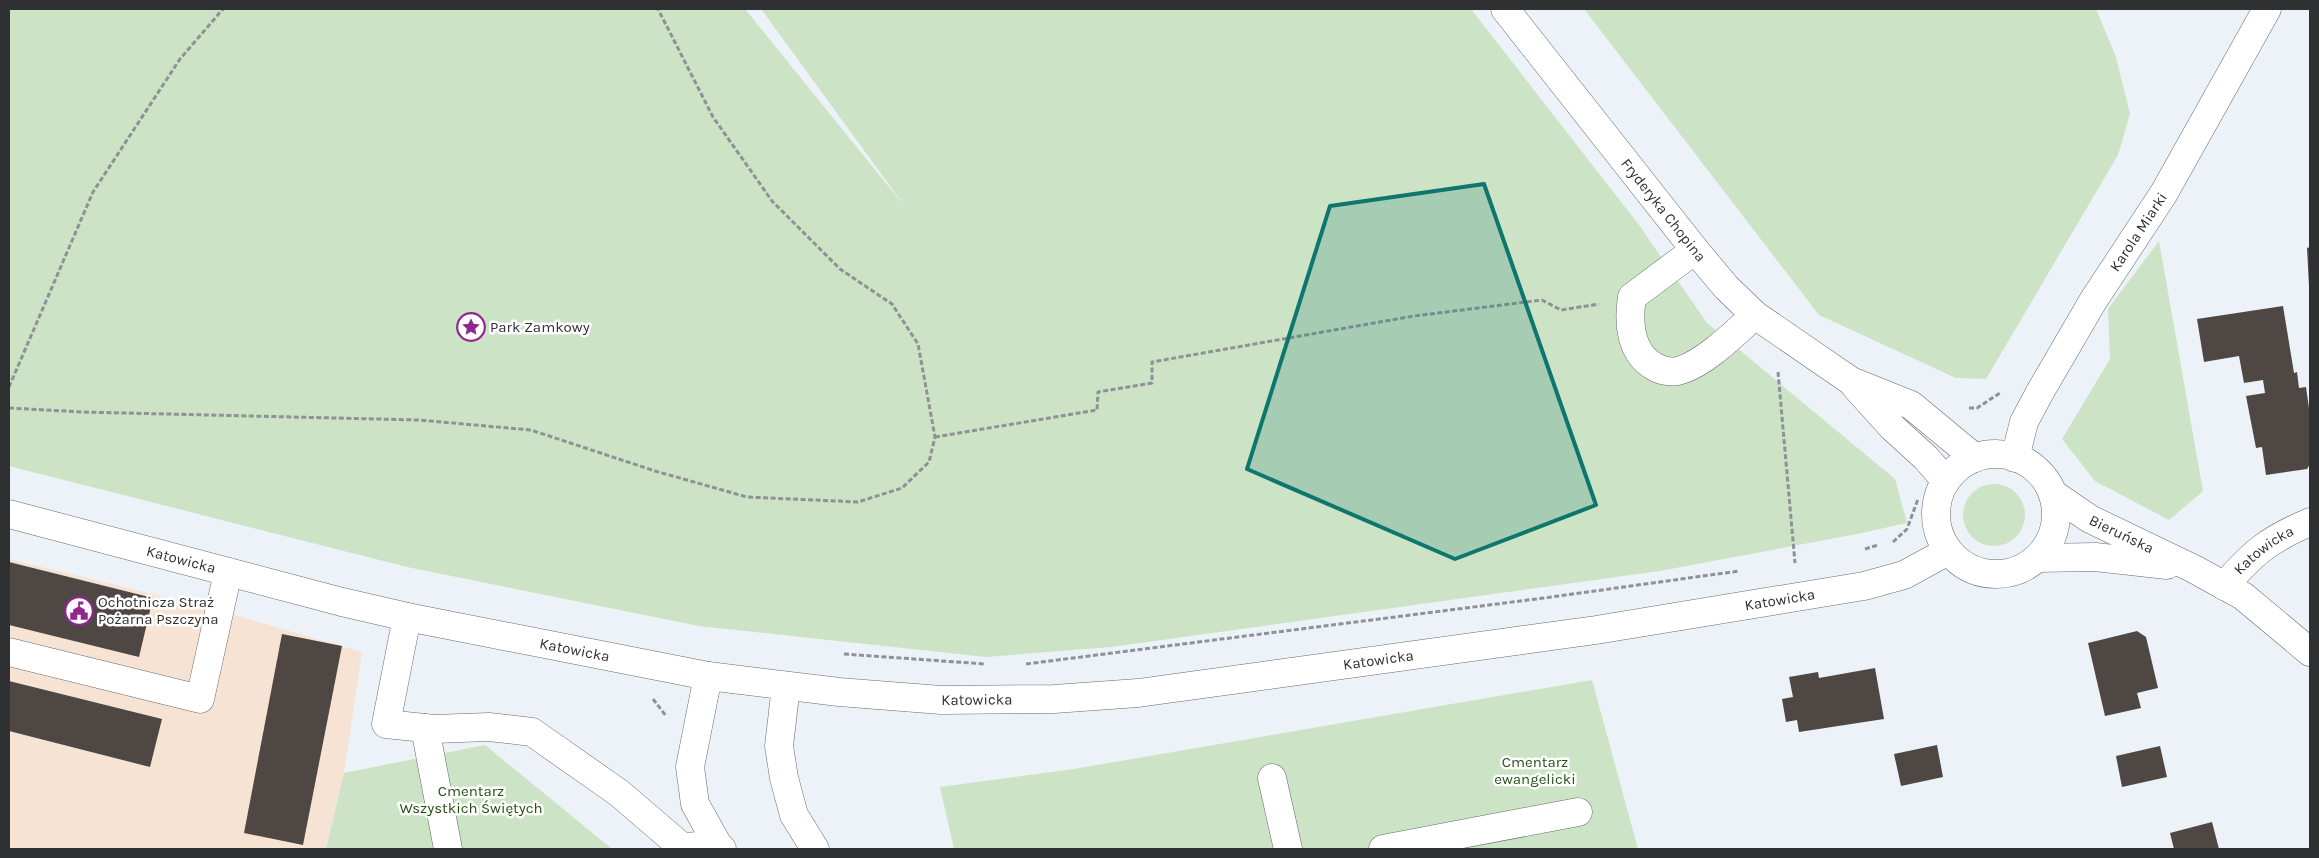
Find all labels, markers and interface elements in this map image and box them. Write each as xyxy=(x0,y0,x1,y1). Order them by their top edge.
street label: Fryderyka Chopina xyxy=(1617,155,1710,265)
street label: Karola Miarki xyxy=(2106,189,2171,275)
place icon: Park Zamkowy xyxy=(456,312,486,342)
place label: Park Zamkowy xyxy=(490,318,590,336)
street label: Bieruńska xyxy=(2086,511,2157,557)
street label: Katowicka xyxy=(2230,522,2297,578)
street label: Katowicka xyxy=(144,542,218,577)
street label: Katowicka xyxy=(1743,585,1816,614)
place label: Ochotnicza Straż Pożarna Pszczyna xyxy=(98,593,219,628)
public building icon: Ochotnicza Straż Pożarna Pszczyna xyxy=(64,596,94,626)
street label: Katowicka xyxy=(538,634,611,666)
street label: Katowicka xyxy=(1342,646,1415,674)
street label: Katowicka xyxy=(941,690,1012,709)
park label: Cmentarz ewangelicki xyxy=(1494,753,1576,788)
park label: Cmentarz Wszystkich Świętych xyxy=(399,782,543,817)

